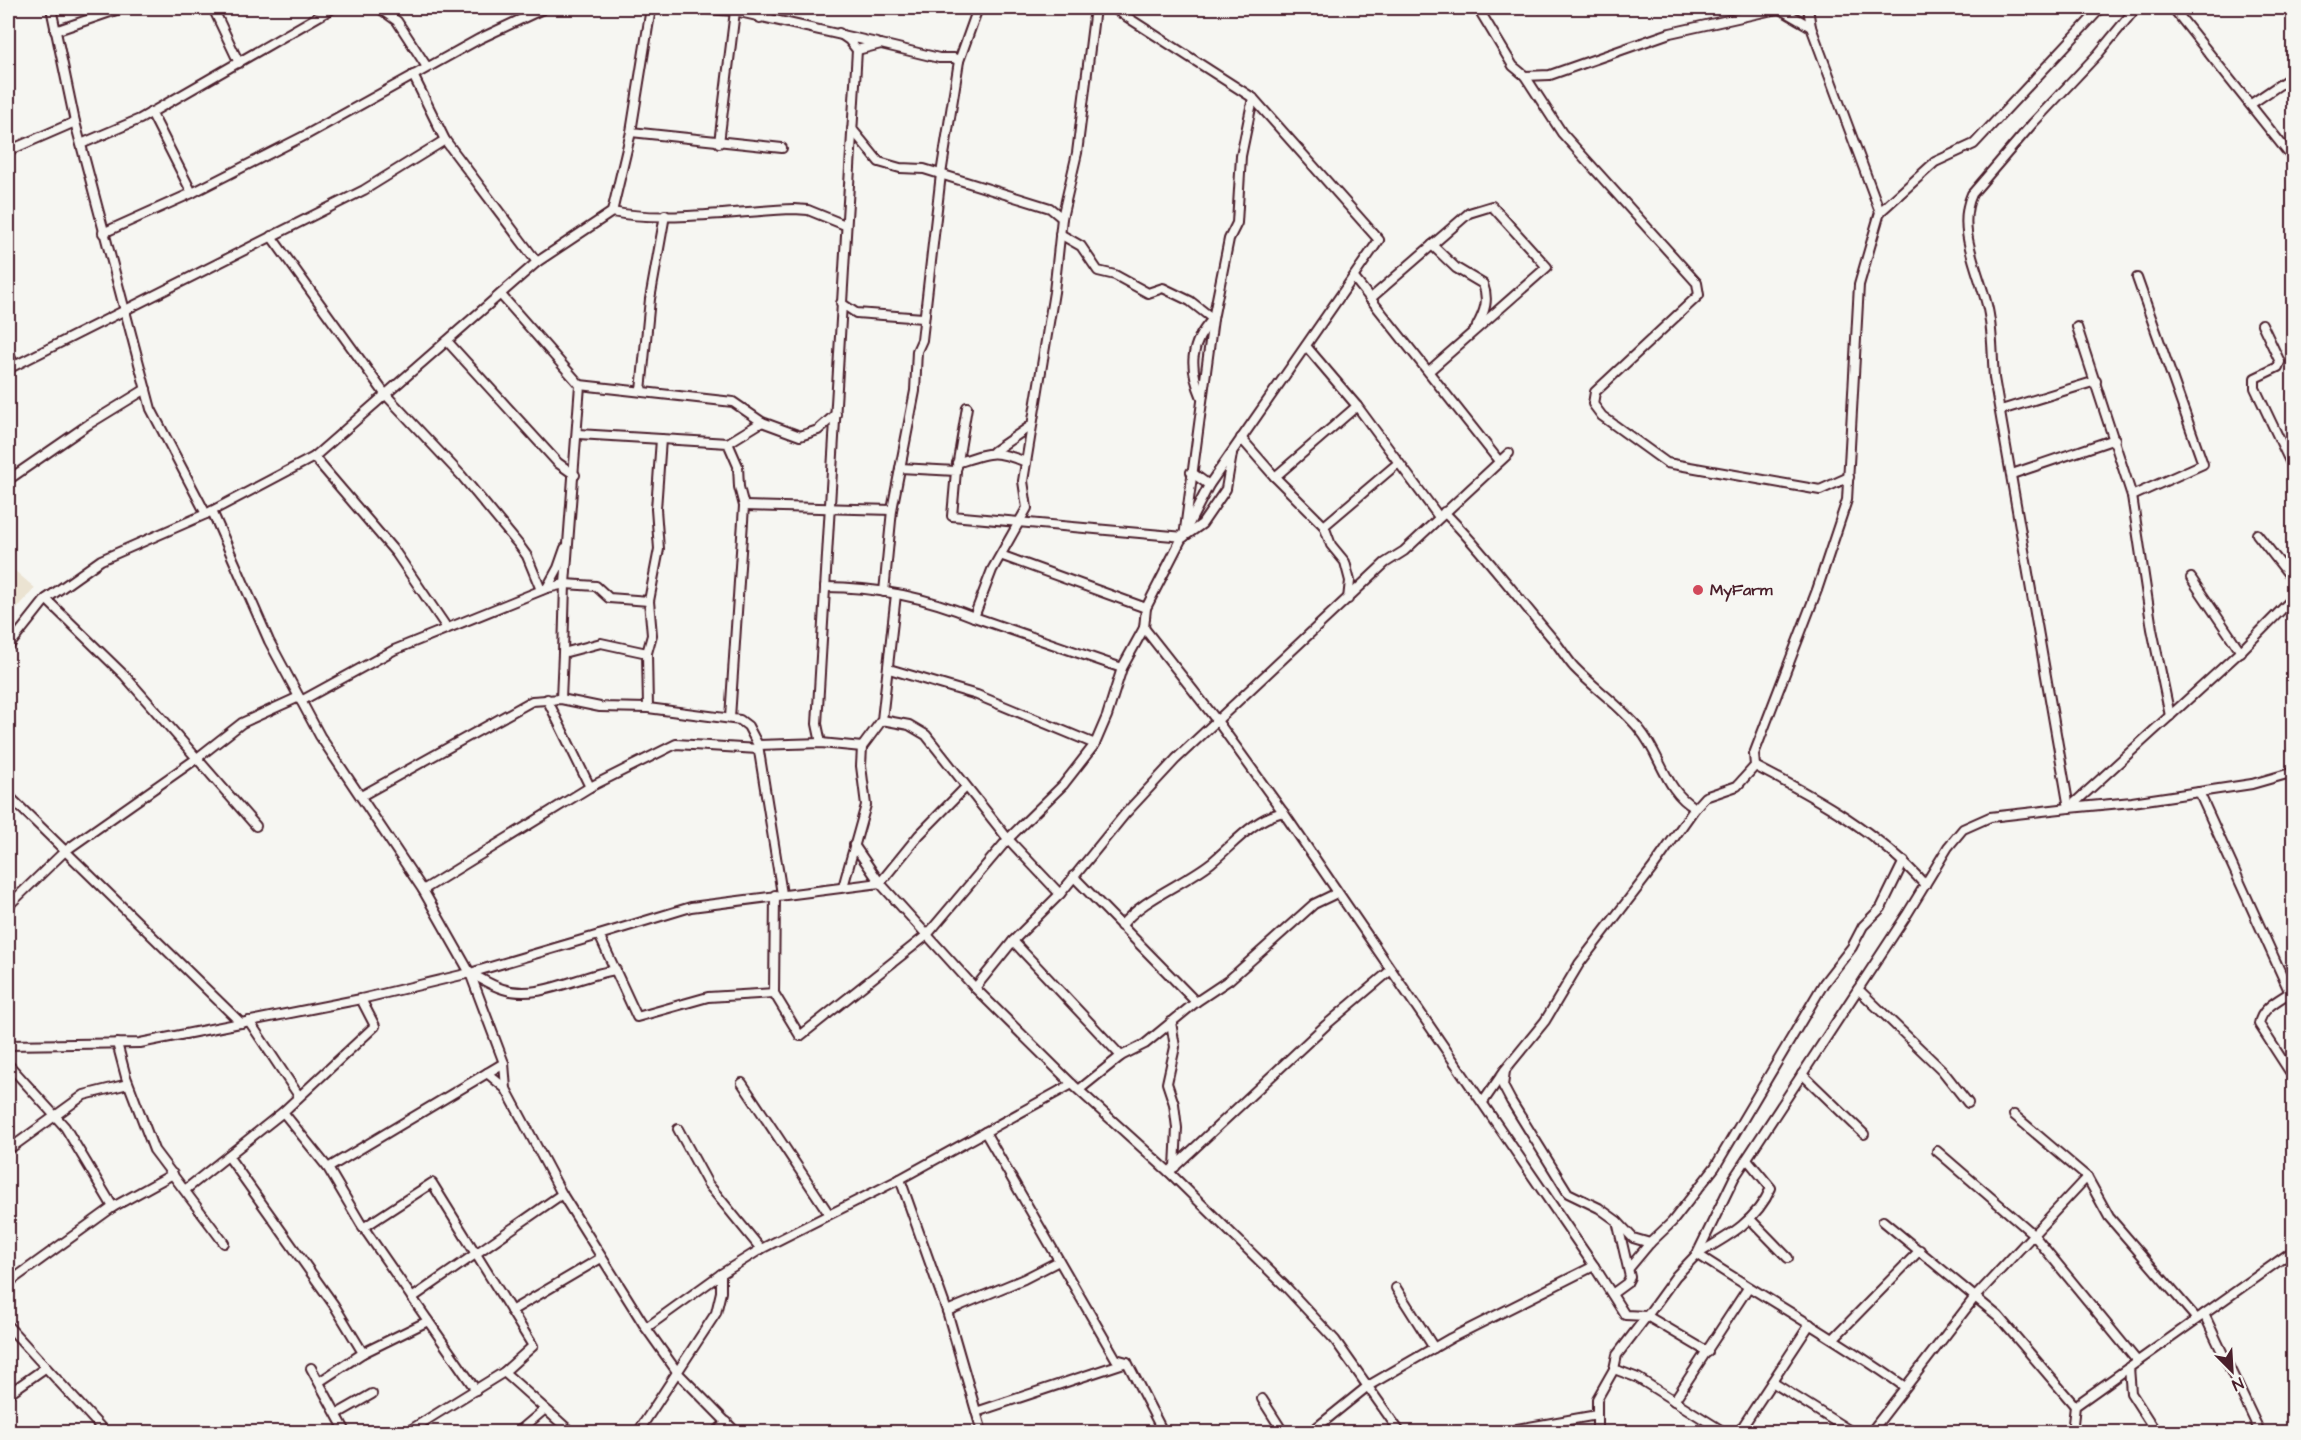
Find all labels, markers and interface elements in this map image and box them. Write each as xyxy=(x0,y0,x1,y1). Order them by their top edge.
place label: MyFarm xyxy=(1710,579,1773,602)
marker: MyFarm xyxy=(1691,583,1705,597)
north arrow xyxy=(2202,1341,2262,1401)
text: N xyxy=(2229,1372,2247,1396)

